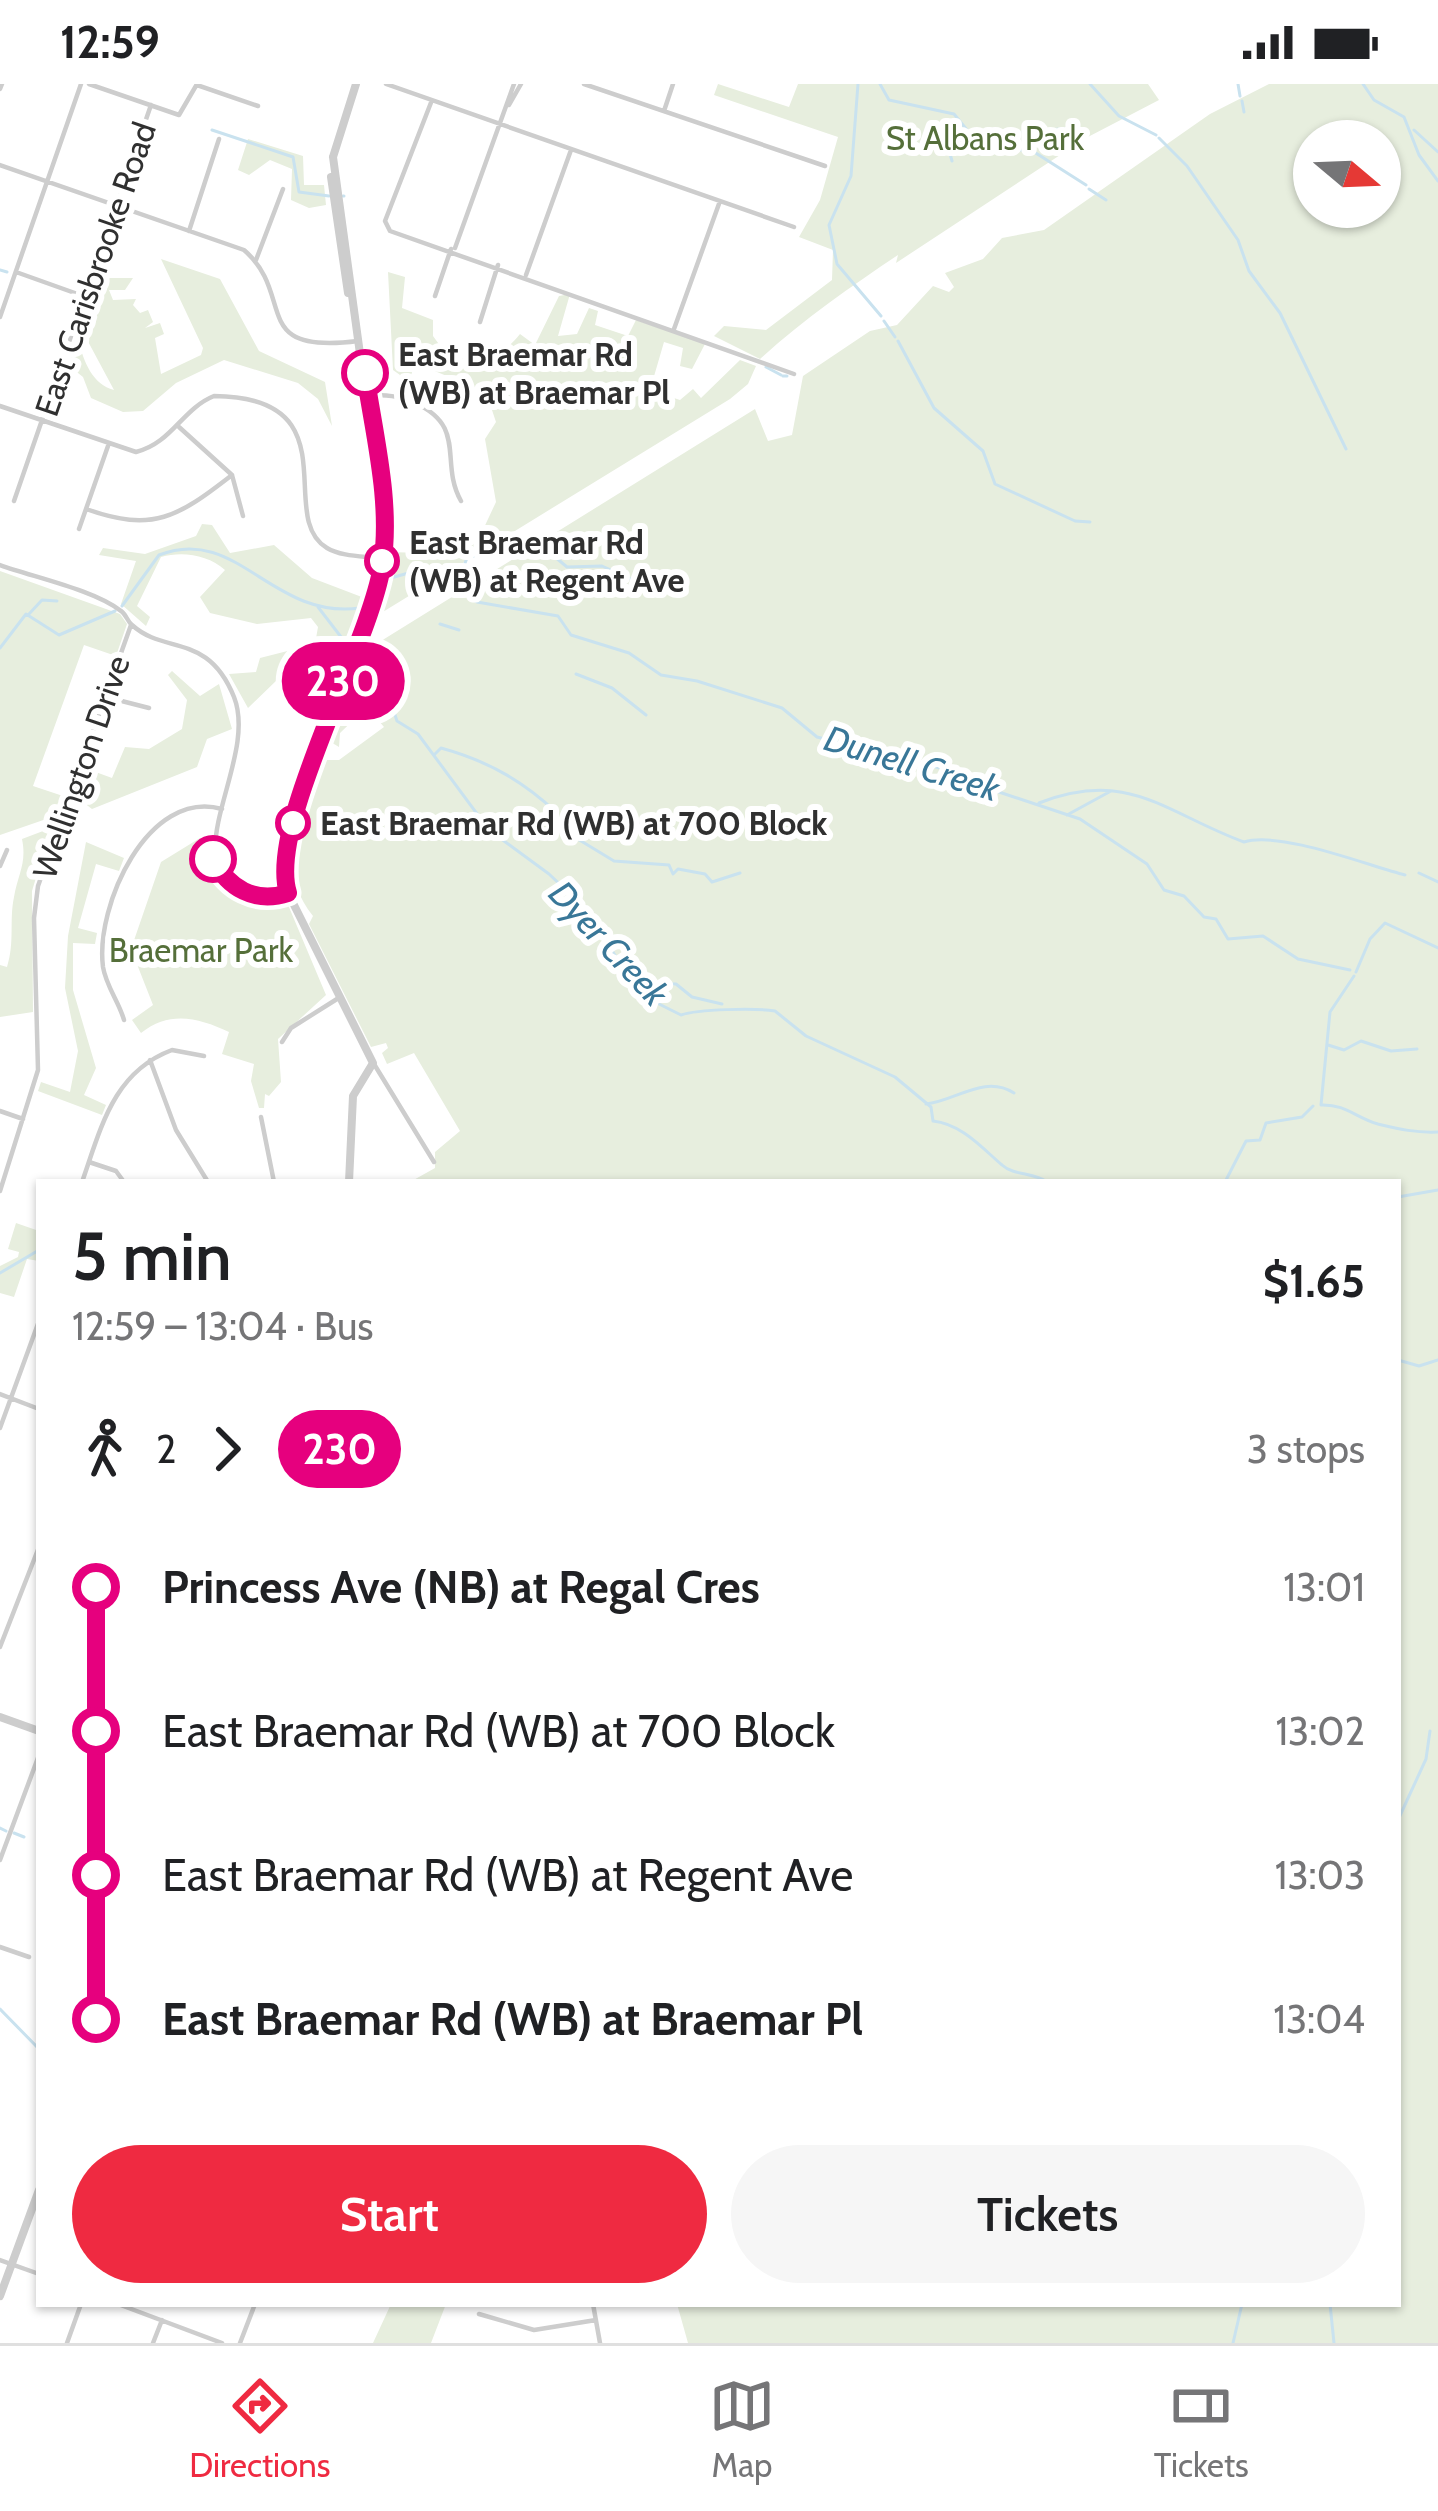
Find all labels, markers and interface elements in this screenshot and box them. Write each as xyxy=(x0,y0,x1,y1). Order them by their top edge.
text: 12:59 xyxy=(60,15,160,69)
street label: East Carisbrooke Road xyxy=(26,117,164,421)
park label: St Albans Park xyxy=(886,118,1084,158)
north arrow xyxy=(1293,120,1401,228)
map controls xyxy=(1293,120,1401,228)
place label: East Braemar Rd (WB) at Braemar Pl xyxy=(398,334,670,412)
marker: East Braemar Rd (WB) at Braemar Pl xyxy=(343,351,387,395)
place label: East Braemar Rd (WB) at Regent Ave xyxy=(409,522,685,600)
marker: East Braemar Rd (WB) at Regent Ave xyxy=(366,545,398,577)
line badge: 230 xyxy=(274,642,412,720)
street label: Wellington Drive xyxy=(24,650,138,884)
text: 230 xyxy=(306,655,380,707)
water label: Dunell Creek xyxy=(819,716,1006,811)
place label: East Braemar Rd (WB) at 700 Block xyxy=(320,803,827,843)
marker: East Braemar Rd (WB) at 700 Block xyxy=(277,807,309,839)
unlabelled marker xyxy=(191,837,235,881)
water label: Dyer Creek xyxy=(540,871,679,1016)
park label: Braemar Park xyxy=(109,930,293,970)
text: 5 min xyxy=(72,1216,232,1297)
text: $1.65 xyxy=(1263,1254,1365,1308)
text: 12:59 – 13:04 · Bus xyxy=(72,1302,373,1350)
icon: walk xyxy=(72,1416,138,1482)
icon: forward xyxy=(194,1416,260,1482)
text: 230 xyxy=(302,1423,377,1475)
text: 2 xyxy=(156,1425,176,1473)
text: 3 stops xyxy=(1247,1425,1365,1473)
text: Princess Ave (NB) at Regal Cres xyxy=(162,1560,760,1614)
text: 13:01 xyxy=(1283,1563,1365,1611)
text: East Braemar Rd (WB) at 700 Block xyxy=(162,1704,835,1758)
text: 13:02 xyxy=(1275,1707,1365,1755)
text: East Braemar Rd (WB) at Regent Ave xyxy=(162,1848,853,1902)
text: 13:03 xyxy=(1275,1851,1365,1899)
text: East Braemar Rd (WB) at Braemar Pl xyxy=(162,1992,863,2046)
text: 13:04 xyxy=(1273,1995,1365,2043)
button: Start xyxy=(72,2145,707,2283)
button: Tickets xyxy=(731,2145,1365,2283)
tab: Directions xyxy=(189,2373,330,2485)
tab: Map xyxy=(709,2373,775,2485)
tab: Tickets xyxy=(1154,2373,1249,2485)

